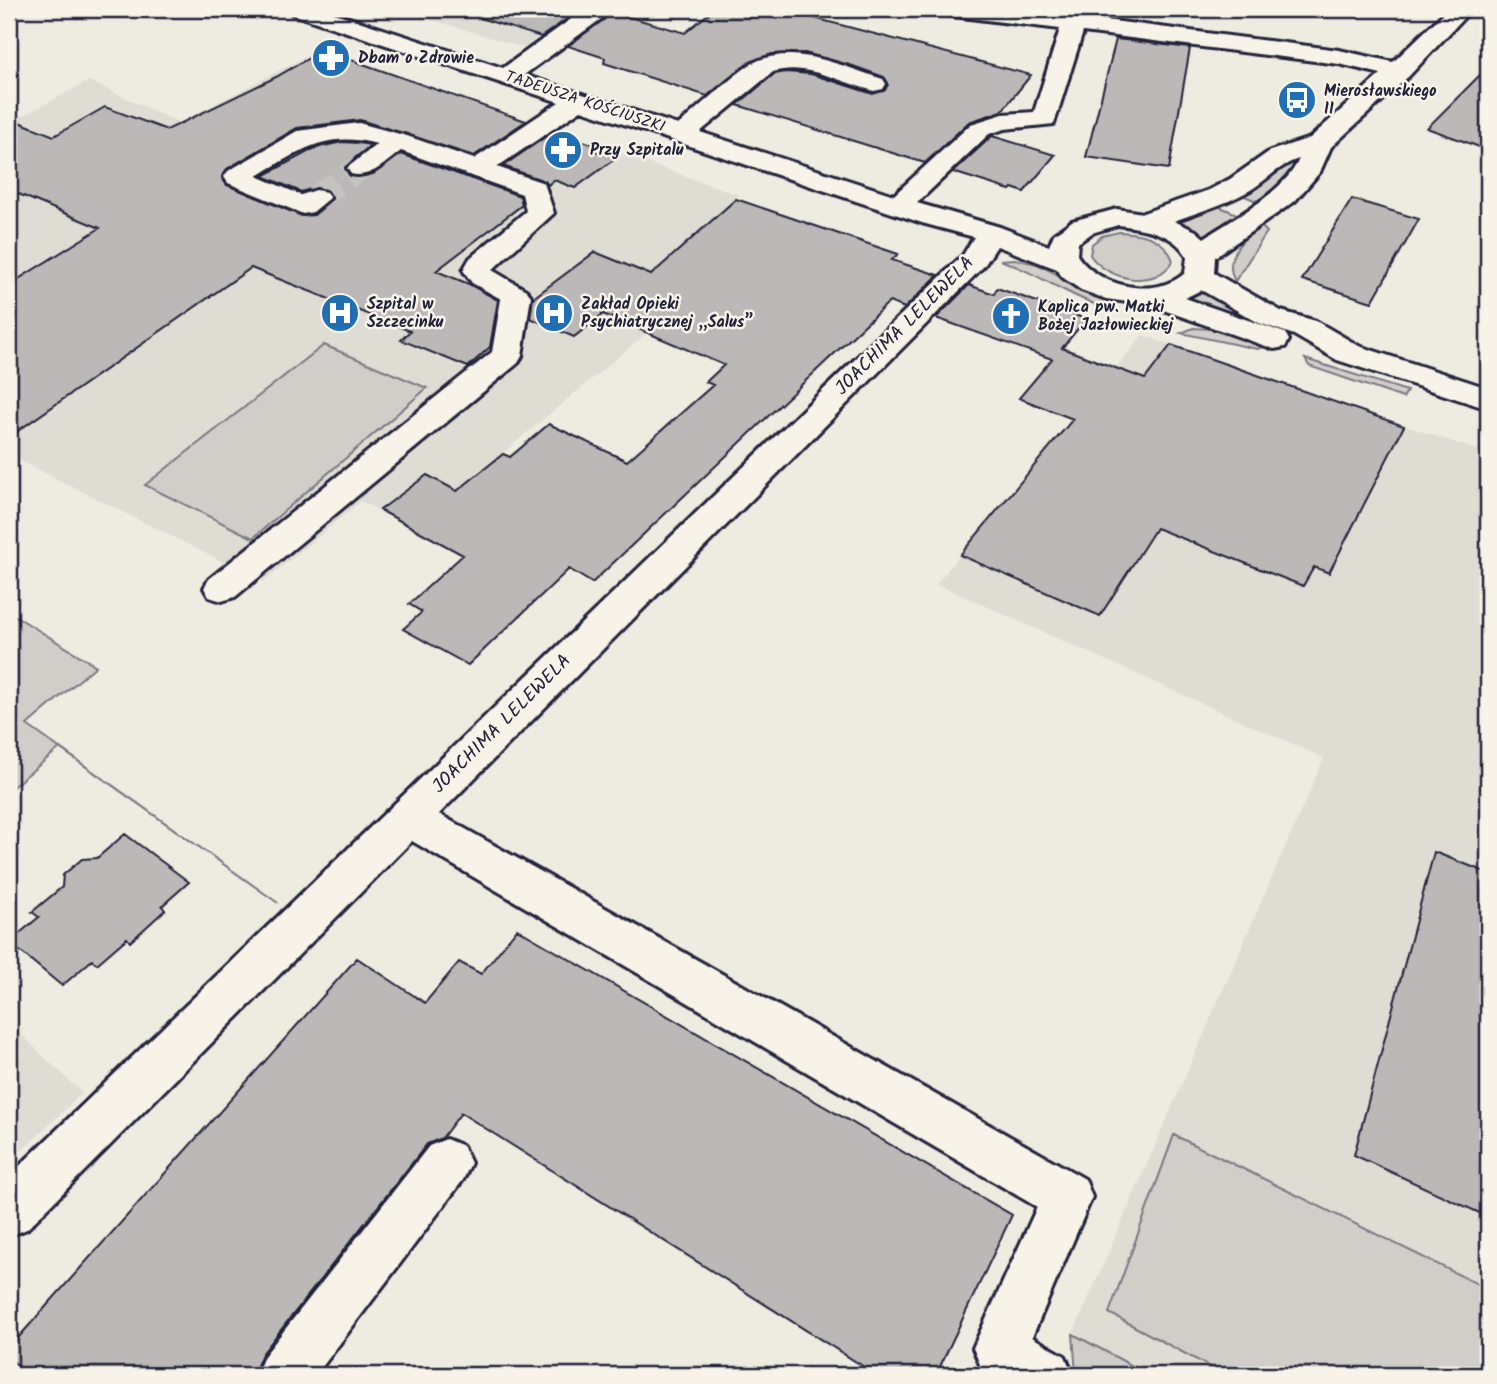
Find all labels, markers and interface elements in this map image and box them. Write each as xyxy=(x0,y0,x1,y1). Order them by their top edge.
pharmacy icon: Dbam o Zdrowie xyxy=(310,37,352,79)
place label: Dbam o Zdrowie xyxy=(358,46,474,71)
street label: TADEUSZA KOŚCIUSZKI xyxy=(502,64,668,140)
bus stop icon: Mierosławskiego II xyxy=(1276,79,1318,121)
place label: Mierosławskiego II xyxy=(1324,79,1437,122)
pharmacy icon: Przy Szpitalu xyxy=(542,129,584,171)
place label: Przy Szpitalu xyxy=(590,138,684,163)
street label: JOACHIMA LELEWELA xyxy=(828,249,982,403)
hospital icon: Szpital w Szczecinku xyxy=(319,292,361,334)
place label: Szpital w Szczecinku xyxy=(367,292,444,335)
hospital icon: Zakład Opieki Psychiatrycznej „Salus” xyxy=(533,292,575,334)
place label: Zakład Opieki Psychiatrycznej „Salus” xyxy=(581,292,754,335)
church icon: Kaplica pw. Matki Bożej Jazłowieckiej xyxy=(990,295,1032,337)
place label: Kaplica pw. Matki Bożej Jazłowieckiej xyxy=(1038,295,1174,338)
street label: JOACHIMA LELEWELA xyxy=(425,647,579,801)

